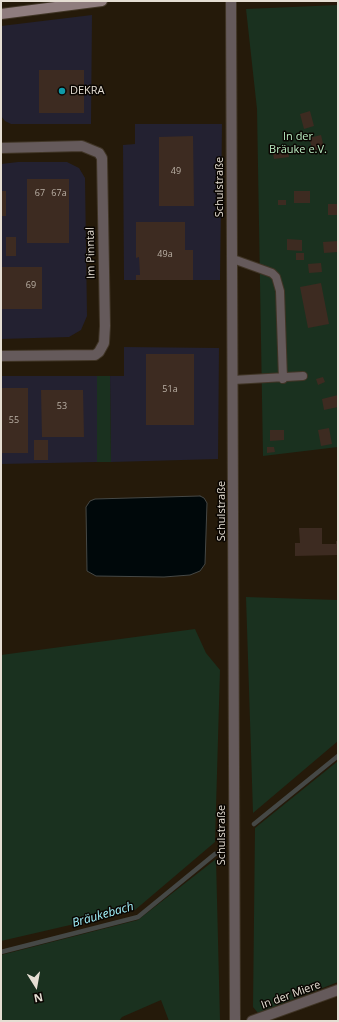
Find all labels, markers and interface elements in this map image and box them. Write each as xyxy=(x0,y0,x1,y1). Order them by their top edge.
place label: DEKRA xyxy=(70,84,105,98)
marker: DEKRA xyxy=(57,86,67,96)
park label: In der Bräuke e.V. xyxy=(269,130,327,156)
street label: Schulstraße xyxy=(213,157,227,217)
house number: 49 xyxy=(171,166,181,176)
house number: 67 xyxy=(35,188,45,198)
house number: 67a xyxy=(51,188,67,198)
street label: Im Pinntal xyxy=(84,227,98,279)
house number: 49a xyxy=(157,249,173,259)
house number: 69 xyxy=(26,280,36,290)
house number: 51a xyxy=(162,384,178,394)
house number: 53 xyxy=(57,401,67,411)
house number: 55 xyxy=(9,415,19,425)
street label: Schulstraße xyxy=(215,481,229,541)
street label: Schulstraße xyxy=(215,805,229,865)
water label: Bräukebach xyxy=(70,899,136,931)
north arrow xyxy=(16,966,56,1006)
street label: In der Miere xyxy=(259,978,323,1012)
text: N xyxy=(33,990,44,1006)

